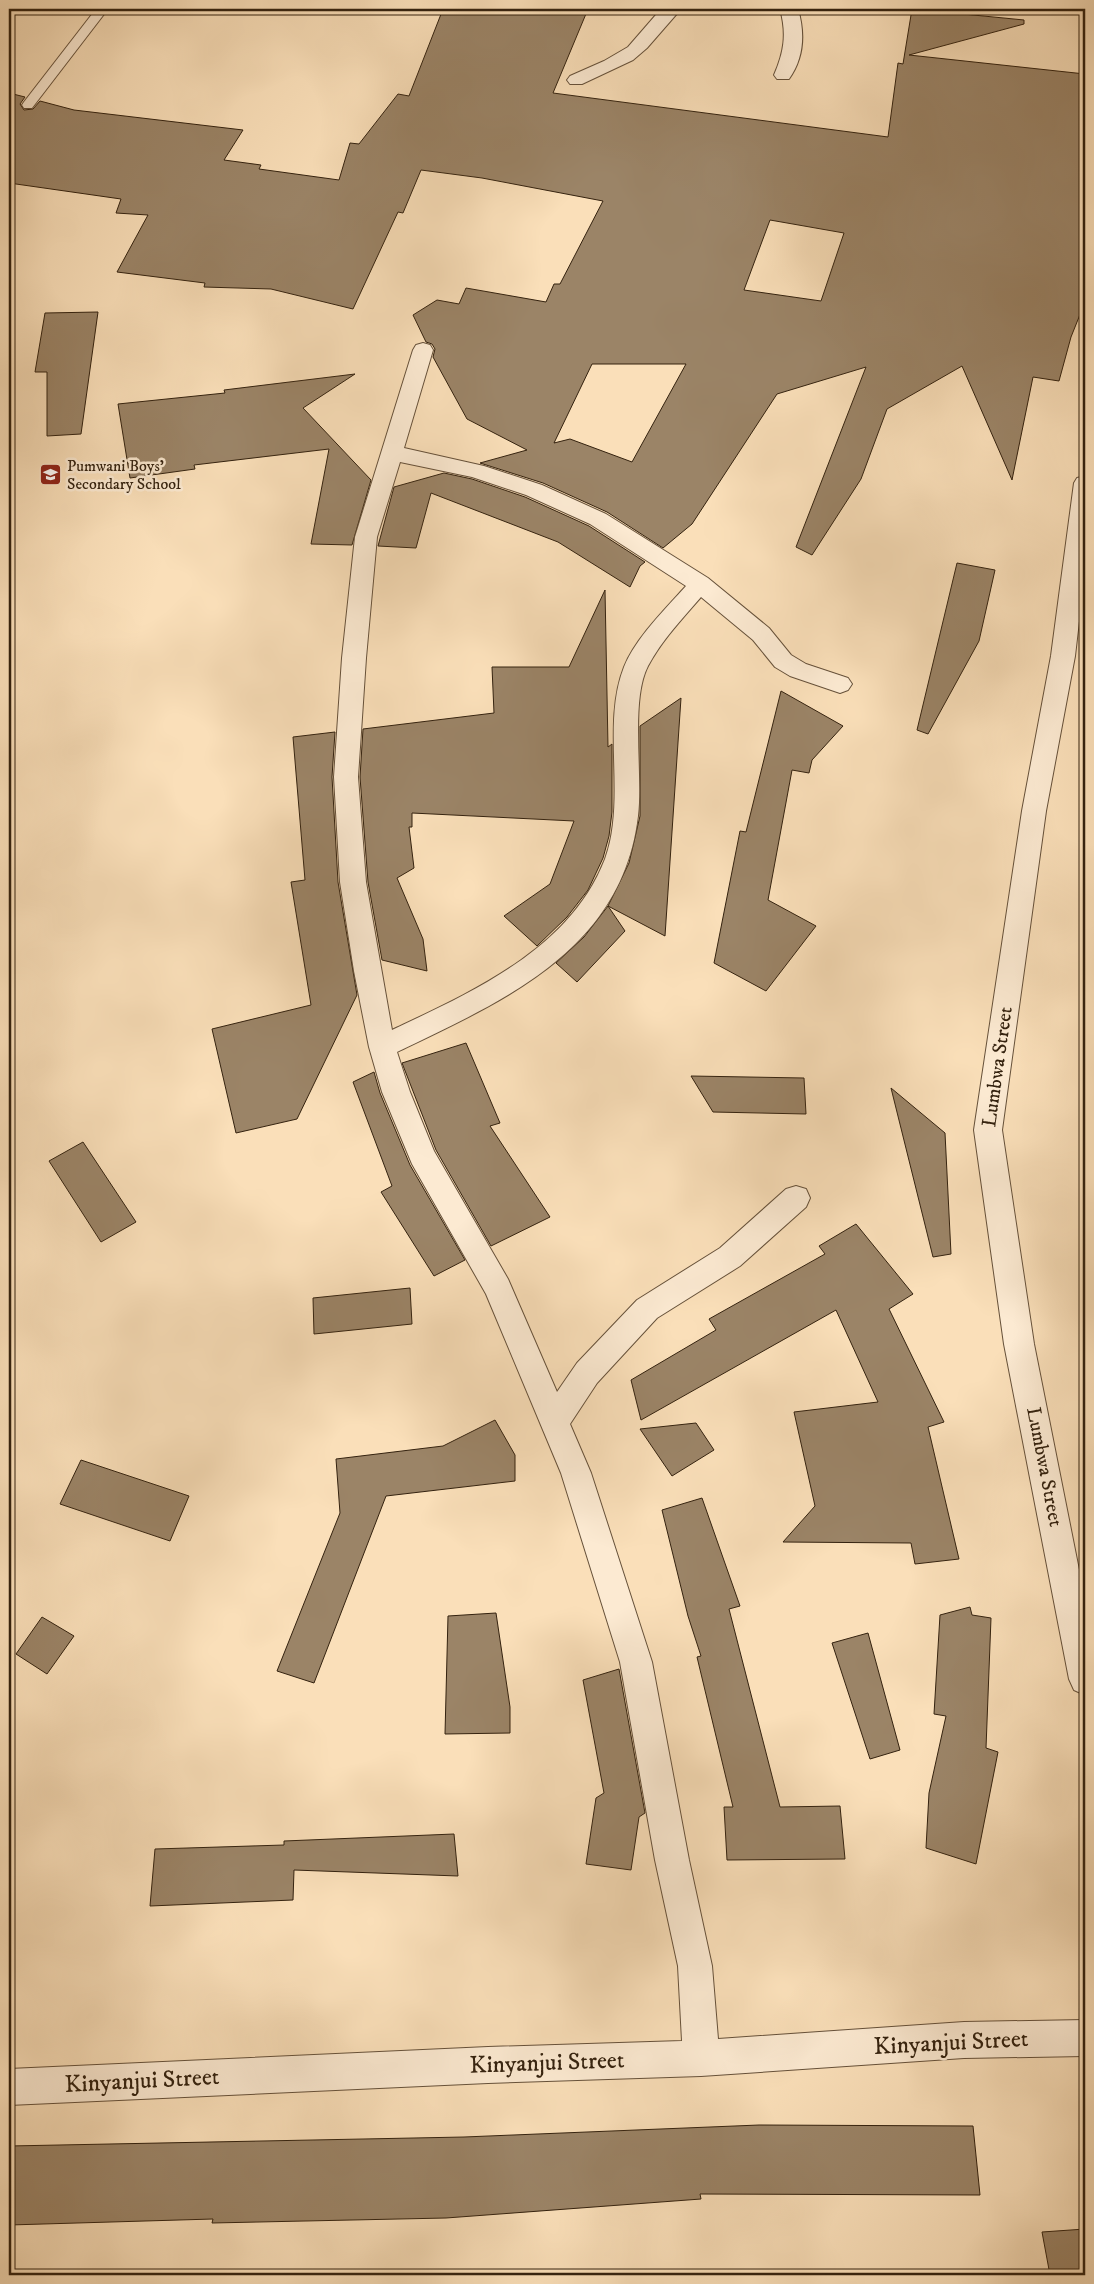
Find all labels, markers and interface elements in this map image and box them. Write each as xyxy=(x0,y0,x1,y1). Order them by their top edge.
place label: Pumwani Boys' Secondary School xyxy=(67,456,181,494)
school or university icon: Pumwani Boys' Secondary School xyxy=(39,463,63,487)
street label: Lumbwa Street xyxy=(977,1005,1019,1129)
street label: Lumbwa Street xyxy=(1020,1405,1068,1529)
street label: Kinyanjui Street xyxy=(873,2024,1029,2062)
street label: Kinyanjui Street xyxy=(469,2045,625,2081)
street label: Kinyanjui Street xyxy=(64,2062,220,2100)

